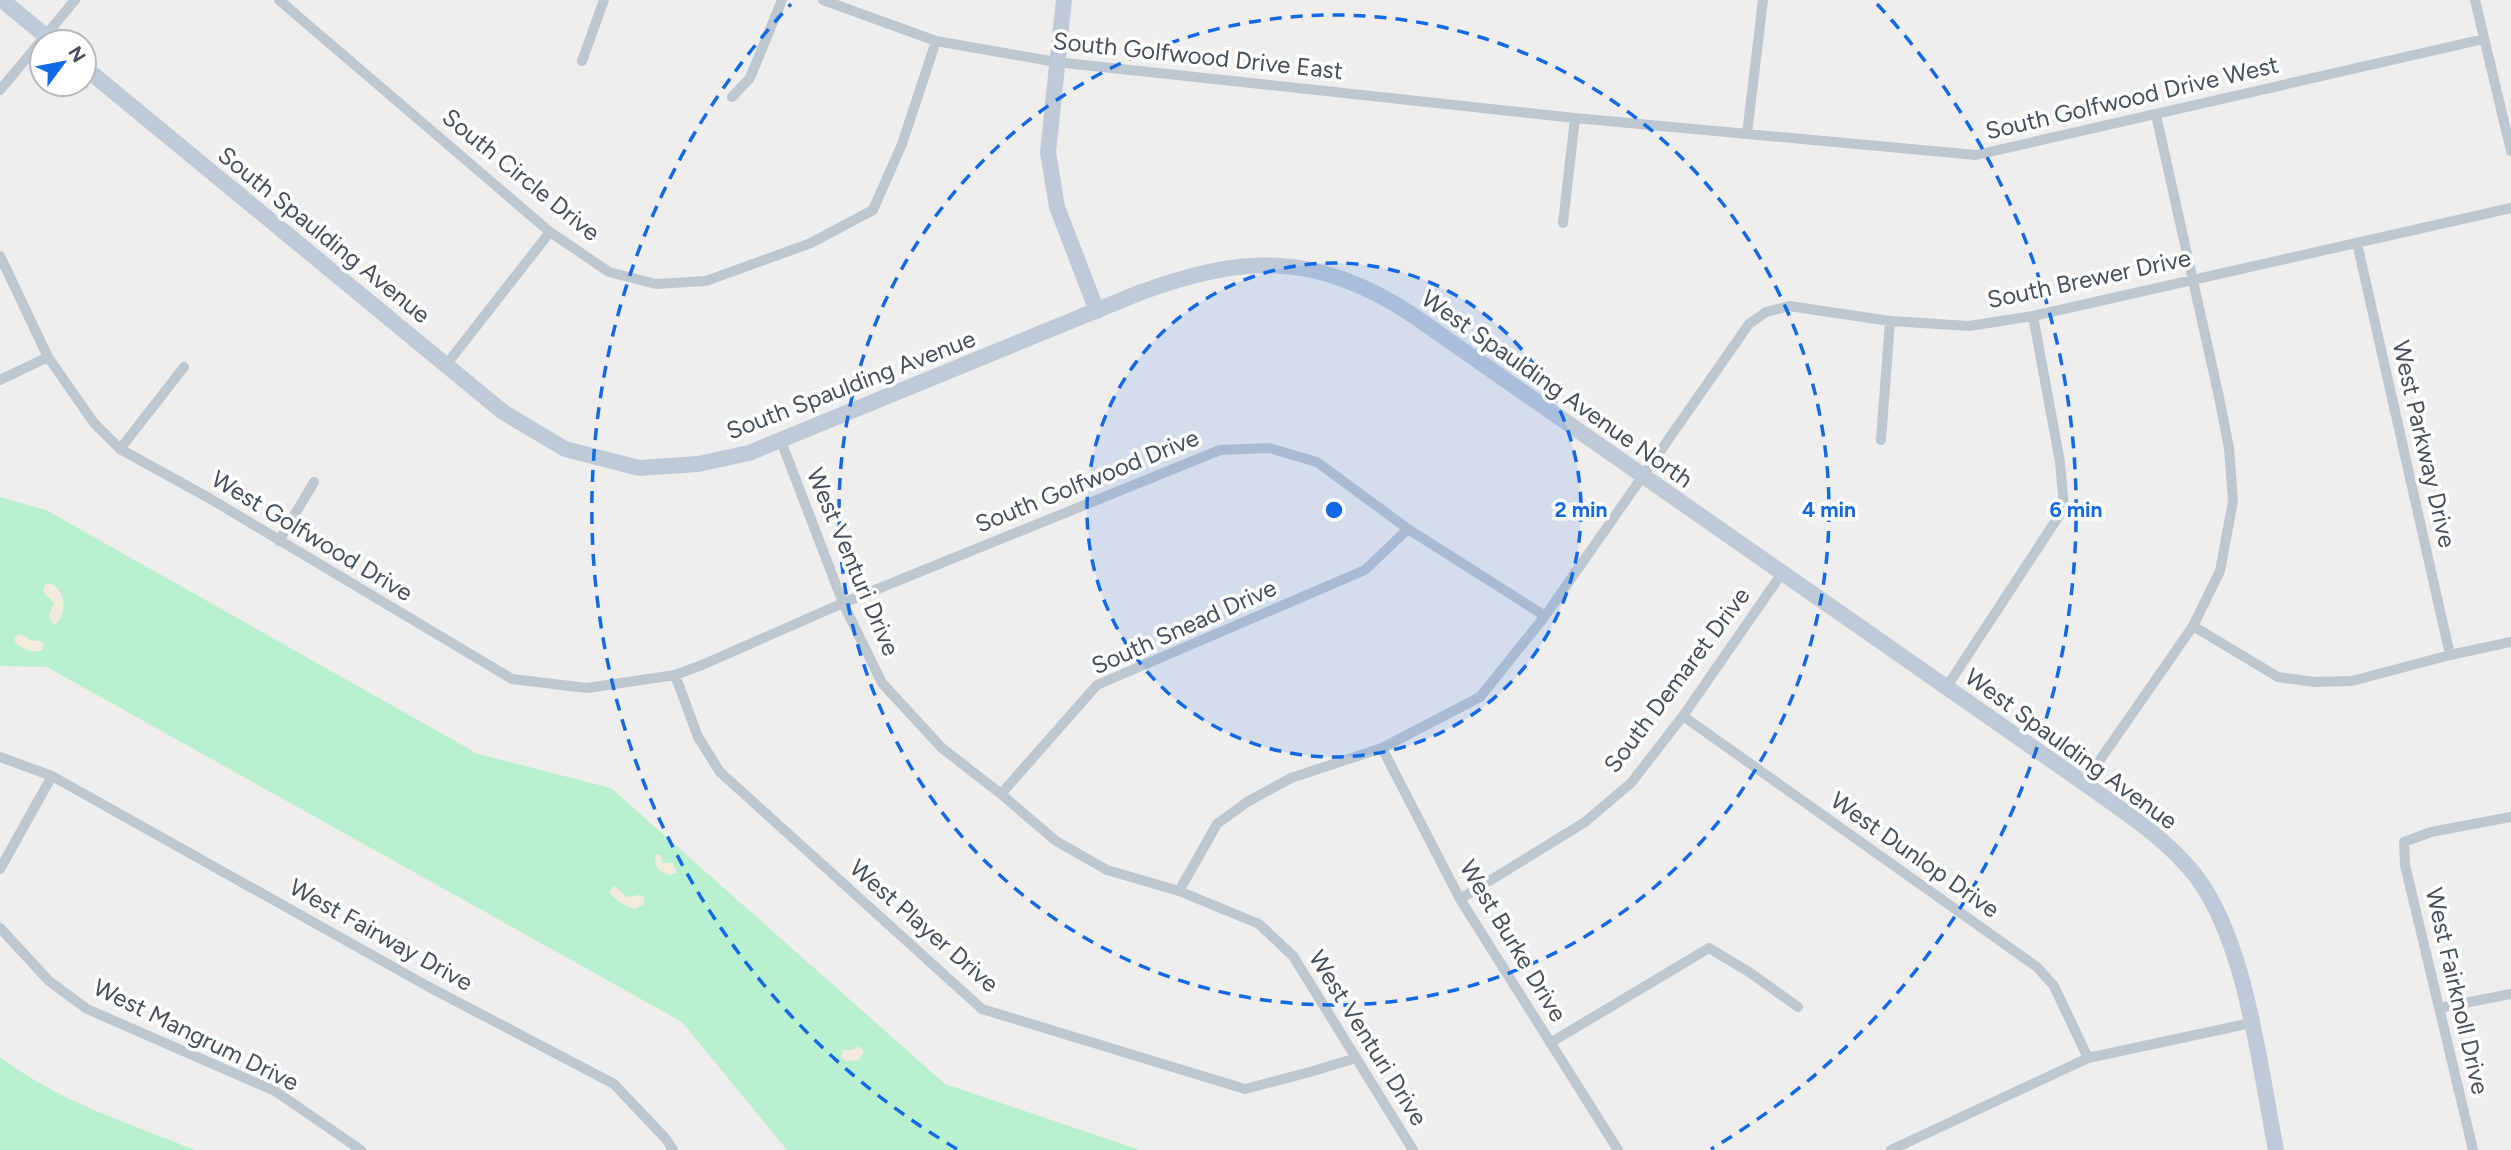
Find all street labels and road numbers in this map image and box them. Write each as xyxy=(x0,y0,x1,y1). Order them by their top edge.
street label: South Golfwood Drive East xyxy=(1052,26,1344,85)
street label: South Golfwood Drive West xyxy=(1982,50,2281,145)
street label: South Circle Drive xyxy=(437,102,606,247)
street label: South Spaulding Avenue xyxy=(212,140,436,329)
street label: South Brewer Drive xyxy=(1985,243,2193,314)
street label: West Spaulding Avenue North xyxy=(1416,284,1698,493)
street label: South Spaulding Avenue xyxy=(722,324,979,445)
street label: West Parkway Drive xyxy=(2387,338,2462,550)
street label: South Golfwood Drive xyxy=(971,422,1203,539)
street label: West Golfwood Drive xyxy=(206,464,418,607)
street label: West Venturi Drive xyxy=(801,464,906,660)
street label: South Snead Drive xyxy=(1087,573,1281,680)
street label: South Demaret Drive xyxy=(1597,581,1756,778)
street label: West Spaulding Avenue xyxy=(1959,662,2183,835)
street label: West Dunlop Drive xyxy=(1825,786,2005,924)
street label: West Player Drive xyxy=(844,853,1005,998)
street label: West Burke Drive xyxy=(1454,855,1573,1027)
street label: West Fairway Drive xyxy=(285,872,478,997)
street label: West Fairknoll Drive xyxy=(2420,885,2495,1097)
street label: West Venturi Drive xyxy=(1303,945,1434,1131)
street label: West Mangrum Drive xyxy=(89,972,304,1097)

